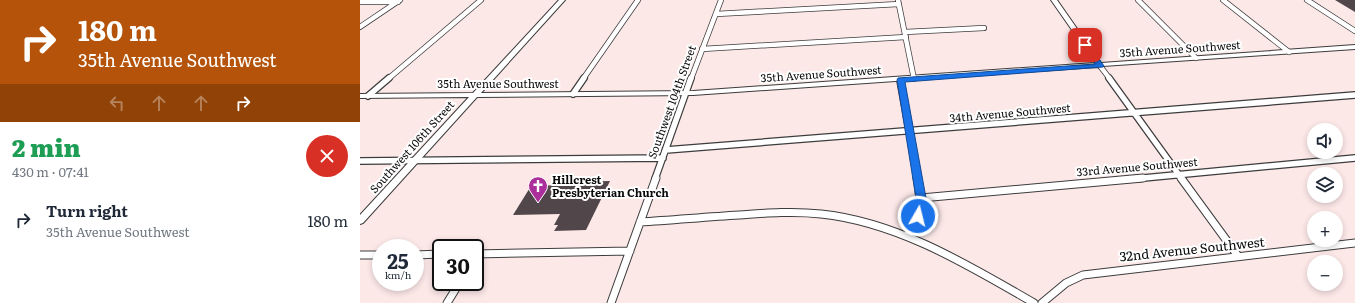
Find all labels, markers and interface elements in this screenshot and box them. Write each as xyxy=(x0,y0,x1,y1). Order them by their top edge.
text: 180 m xyxy=(78,8,157,50)
icon: right xyxy=(12,16,64,68)
pin xyxy=(1068,28,1102,62)
icon: arrive xyxy=(1074,34,1096,56)
street label: 35th Avenue Southwest xyxy=(1119,36,1242,60)
street label: Southwest 104th Street xyxy=(643,42,699,161)
text: 35th Avenue Southwest xyxy=(78,46,277,73)
street label: 35th Avenue Southwest xyxy=(760,61,883,85)
street label: 35th Avenue Southwest xyxy=(437,75,559,91)
icon: left xyxy=(106,92,128,114)
icon: ahead xyxy=(148,92,170,114)
icon: ahead xyxy=(190,92,212,114)
icon: right xyxy=(232,92,254,114)
street label: Southwest 106th Street xyxy=(365,96,458,196)
street label: 34th Avenue Southwest xyxy=(949,99,1072,125)
map controls xyxy=(1307,123,1343,291)
button: sound xyxy=(1307,123,1343,159)
text: 2 min xyxy=(12,129,81,164)
button: close xyxy=(306,135,348,177)
street label: 33rd Avenue Southwest xyxy=(1076,153,1199,179)
text: 430 m · 07:41 xyxy=(12,162,89,181)
button: layers xyxy=(1307,167,1343,203)
place label: Hillcrest Presbyterian Church xyxy=(552,171,669,200)
church icon: Hillcrest Presbyterian Church xyxy=(527,175,549,203)
position arrow xyxy=(897,195,939,237)
text: Turn right xyxy=(46,199,128,222)
icon: right xyxy=(12,209,34,231)
text: 180 m xyxy=(307,209,348,232)
button: + xyxy=(1307,211,1343,247)
text: 35th Avenue Southwest xyxy=(46,222,189,241)
street label: 32nd Avenue Southwest xyxy=(1119,231,1266,266)
speed limit sign: 30 xyxy=(432,239,484,291)
text: 25 xyxy=(387,245,409,275)
button: − xyxy=(1307,255,1343,291)
text: km/h xyxy=(385,267,411,282)

